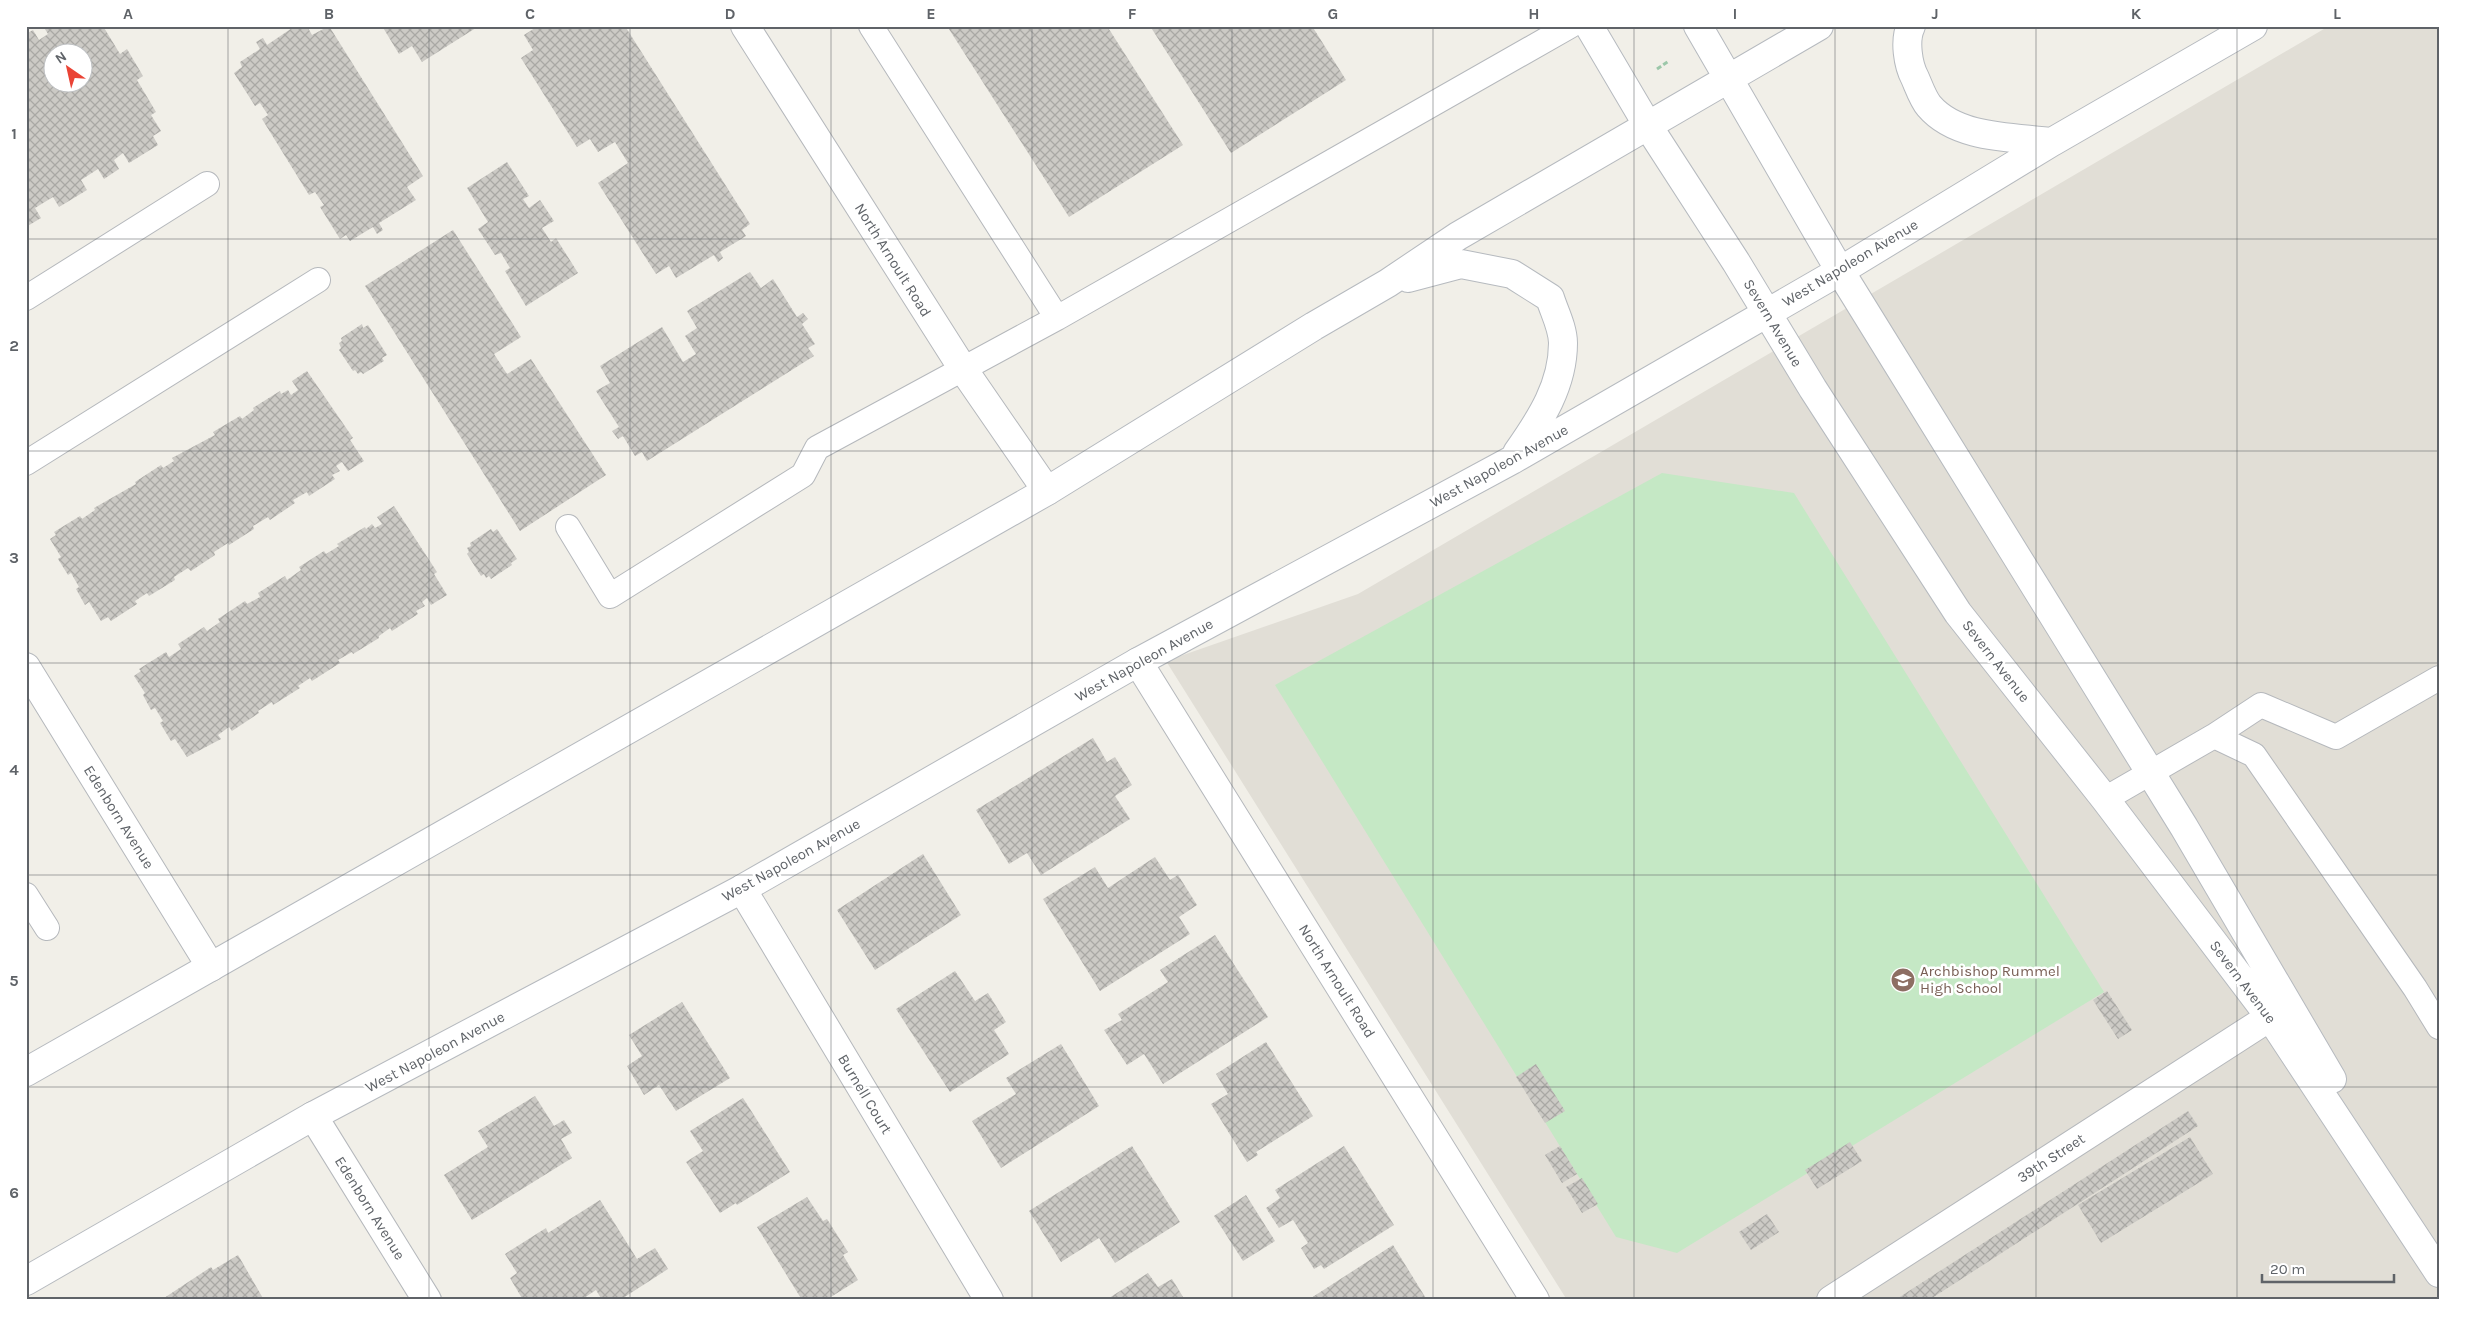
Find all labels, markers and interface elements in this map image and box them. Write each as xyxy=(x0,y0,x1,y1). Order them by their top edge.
text: A xyxy=(123,4,133,23)
text: B xyxy=(324,4,334,23)
text: C xyxy=(525,4,535,23)
text: D xyxy=(725,4,736,23)
text: E xyxy=(926,4,936,23)
text: F xyxy=(1128,4,1137,23)
text: G xyxy=(1328,4,1338,23)
text: H xyxy=(1528,4,1540,23)
text: I xyxy=(1733,4,1737,23)
text: J xyxy=(1931,4,1939,23)
text: K xyxy=(2131,4,2142,23)
text: L xyxy=(2333,4,2341,23)
north arrow xyxy=(42,42,92,92)
text: N xyxy=(52,48,70,67)
text: 1 xyxy=(11,124,17,143)
street label: North Arnoult Road xyxy=(851,200,935,320)
street label: West Napoleon Avenue xyxy=(1779,215,1921,311)
street label: Severn Avenue xyxy=(1740,276,1806,370)
text: 2 xyxy=(9,336,19,355)
street label: West Napoleon Avenue xyxy=(1427,420,1571,512)
text: 3 xyxy=(9,548,19,567)
street label: West Napoleon Avenue xyxy=(1072,614,1216,706)
street label: Severn Avenue xyxy=(1958,616,2034,706)
text: 4 xyxy=(9,760,19,779)
street label: Edenborn Avenue xyxy=(80,762,158,872)
street label: West Napoleon Avenue xyxy=(719,814,863,906)
street label: North Arnoult Road xyxy=(1295,921,1379,1041)
street label: Severn Avenue xyxy=(2206,937,2280,1027)
place label: Archbishop Rummel High School xyxy=(1920,962,2060,997)
school or university icon: Archbishop Rummel High School xyxy=(1890,967,1916,993)
text: 5 xyxy=(9,971,19,990)
street label: West Napoleon Avenue xyxy=(362,1008,508,1096)
street label: Burnell Court xyxy=(834,1051,896,1138)
street label: 39th Street xyxy=(2014,1129,2088,1187)
street label: Edenborn Avenue xyxy=(331,1153,409,1263)
text: 6 xyxy=(9,1183,19,1202)
scale bar xyxy=(2262,1251,2395,1283)
text: 20 m xyxy=(2270,1260,2305,1278)

